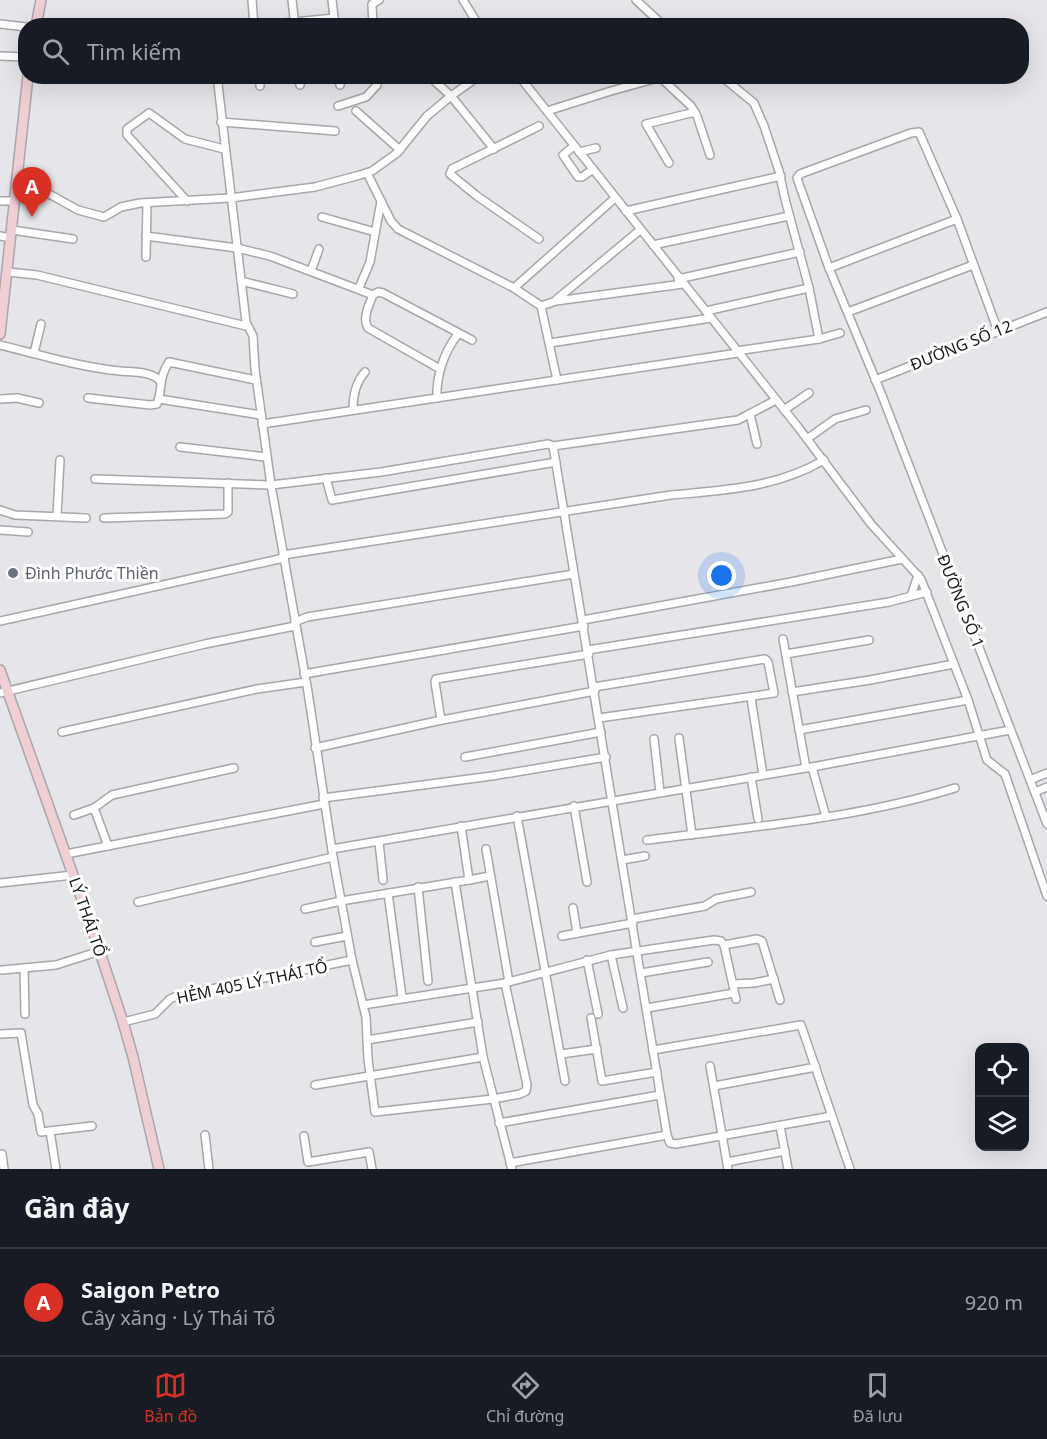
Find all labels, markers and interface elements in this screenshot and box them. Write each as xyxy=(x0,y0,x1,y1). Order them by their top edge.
search box xyxy=(18,18,1029,84)
icon: search xyxy=(39,35,72,68)
text: Tìm kiếm xyxy=(87,36,182,66)
pin: A xyxy=(12,168,51,217)
street label: ĐƯỜNG SỐ 12 xyxy=(907,315,1015,375)
street label: ĐƯỜNG SỐ 1 xyxy=(932,551,990,651)
your location xyxy=(707,561,736,590)
place label: Đình Phước Thiền xyxy=(25,562,159,584)
marker: Đình Phước Thiền xyxy=(6,566,20,580)
street label: LÝ THÁI TỔ xyxy=(64,874,112,960)
street label: HẺM 405 LÝ THÁI TỔ xyxy=(174,955,330,1009)
map controls xyxy=(975,1043,1029,1151)
button: locate xyxy=(975,1043,1029,1097)
button: layers xyxy=(975,1097,1029,1151)
text: Gần đây xyxy=(24,1190,129,1226)
text: Saigon Petro xyxy=(81,1274,220,1304)
text: A xyxy=(37,1289,50,1316)
text: 920 m xyxy=(965,1289,1023,1316)
text: Cây xăng · Lý Thái Tổ xyxy=(81,1304,275,1331)
tab: Bản đồ xyxy=(144,1369,197,1427)
tab: Chỉ đường xyxy=(486,1369,564,1427)
tab: Đã lưu xyxy=(853,1369,903,1427)

